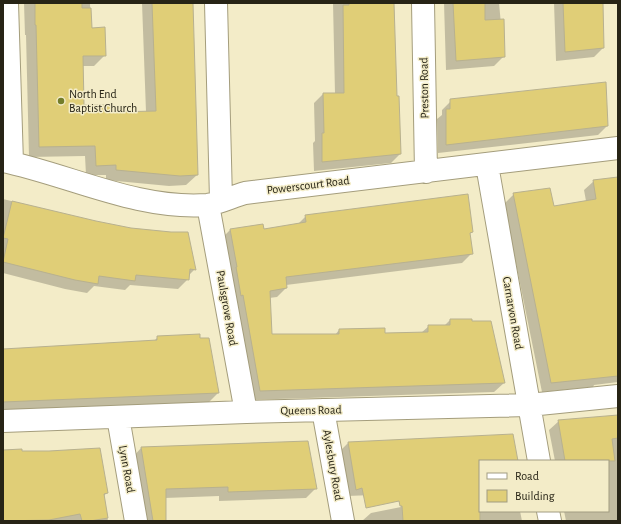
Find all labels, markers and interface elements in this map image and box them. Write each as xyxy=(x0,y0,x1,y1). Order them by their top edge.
street label: Preston Road xyxy=(417,57,431,119)
place label: North End Baptist Church xyxy=(69,88,137,114)
marker: North End Baptist Church xyxy=(56,96,66,106)
street label: Powerscourt Road xyxy=(266,174,350,196)
street label: Paulsgrove Road xyxy=(214,269,240,347)
street label: Carnarvon Road xyxy=(501,276,525,350)
street label: Queens Road xyxy=(280,403,342,418)
street label: Aylesbury Road xyxy=(320,429,345,502)
street label: Lynn Road xyxy=(116,444,137,494)
legend xyxy=(479,460,609,512)
text: Road xyxy=(515,470,539,482)
text: Building xyxy=(515,490,555,502)

